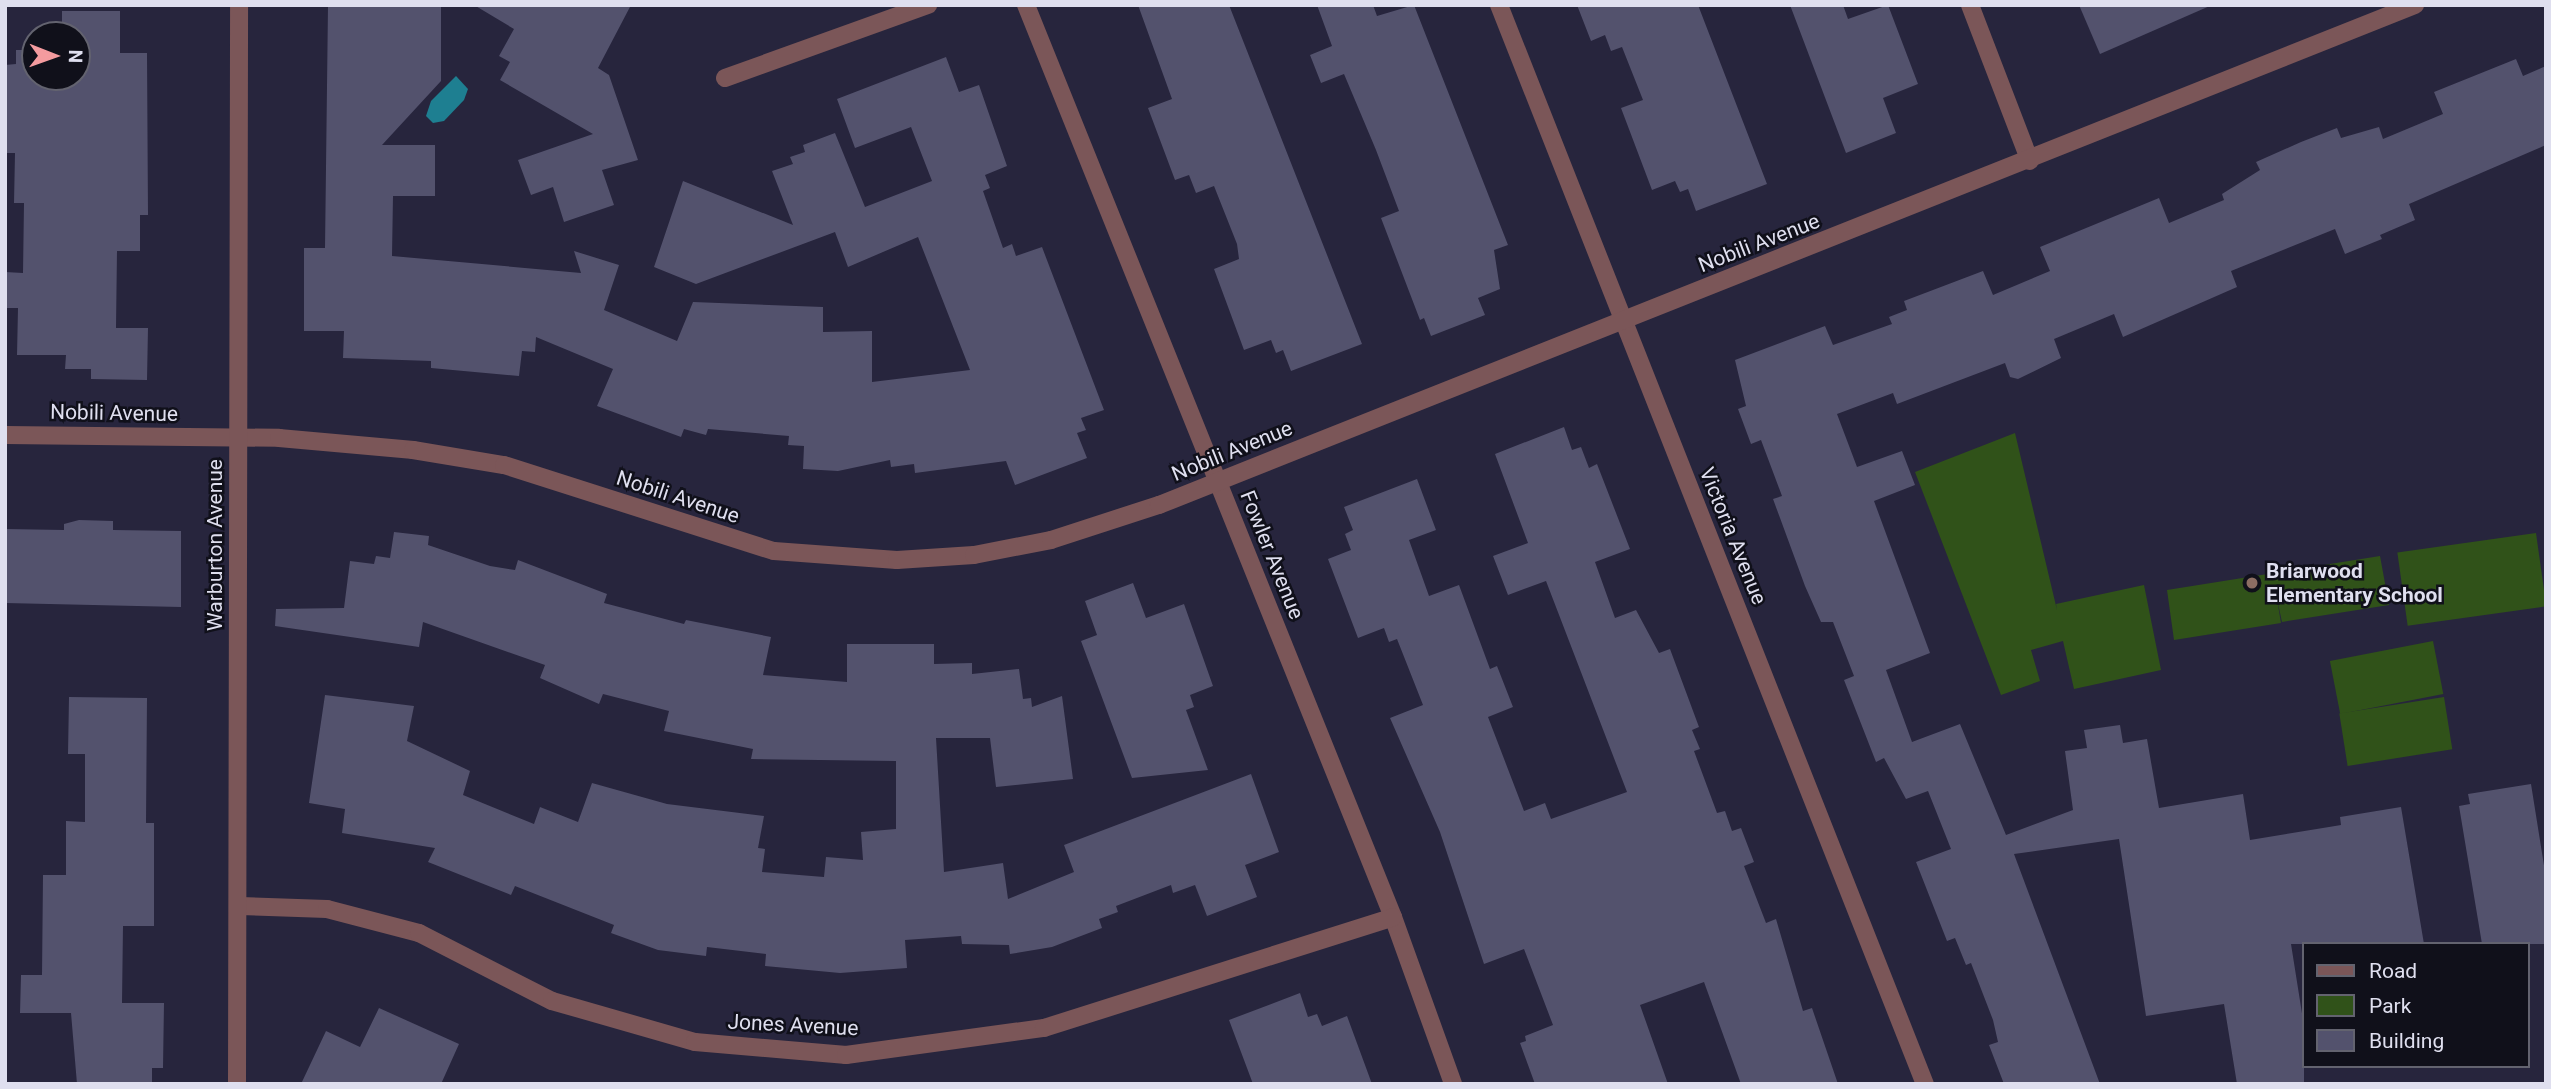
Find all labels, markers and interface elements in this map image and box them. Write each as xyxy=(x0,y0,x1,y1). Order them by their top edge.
north arrow xyxy=(21,21,91,91)
text: N xyxy=(64,49,87,63)
street label: Nobili Avenue xyxy=(1695,208,1823,278)
street label: Nobili Avenue xyxy=(50,399,178,427)
street label: Nobili Avenue xyxy=(1168,415,1296,487)
street label: Warburton Avenue xyxy=(202,459,228,631)
street label: Victoria Avenue xyxy=(1694,464,1772,608)
street label: Nobili Avenue xyxy=(613,465,743,529)
street label: Fowler Avenue xyxy=(1235,487,1309,623)
place label: Briarwood Elementary School xyxy=(2266,558,2443,608)
marker: Briarwood Elementary School xyxy=(2244,575,2260,591)
legend xyxy=(2302,942,2530,1068)
text: Road xyxy=(2369,959,2417,983)
text: Park xyxy=(2369,994,2411,1018)
street label: Jones Avenue xyxy=(727,1009,859,1041)
text: Building xyxy=(2369,1029,2444,1053)

